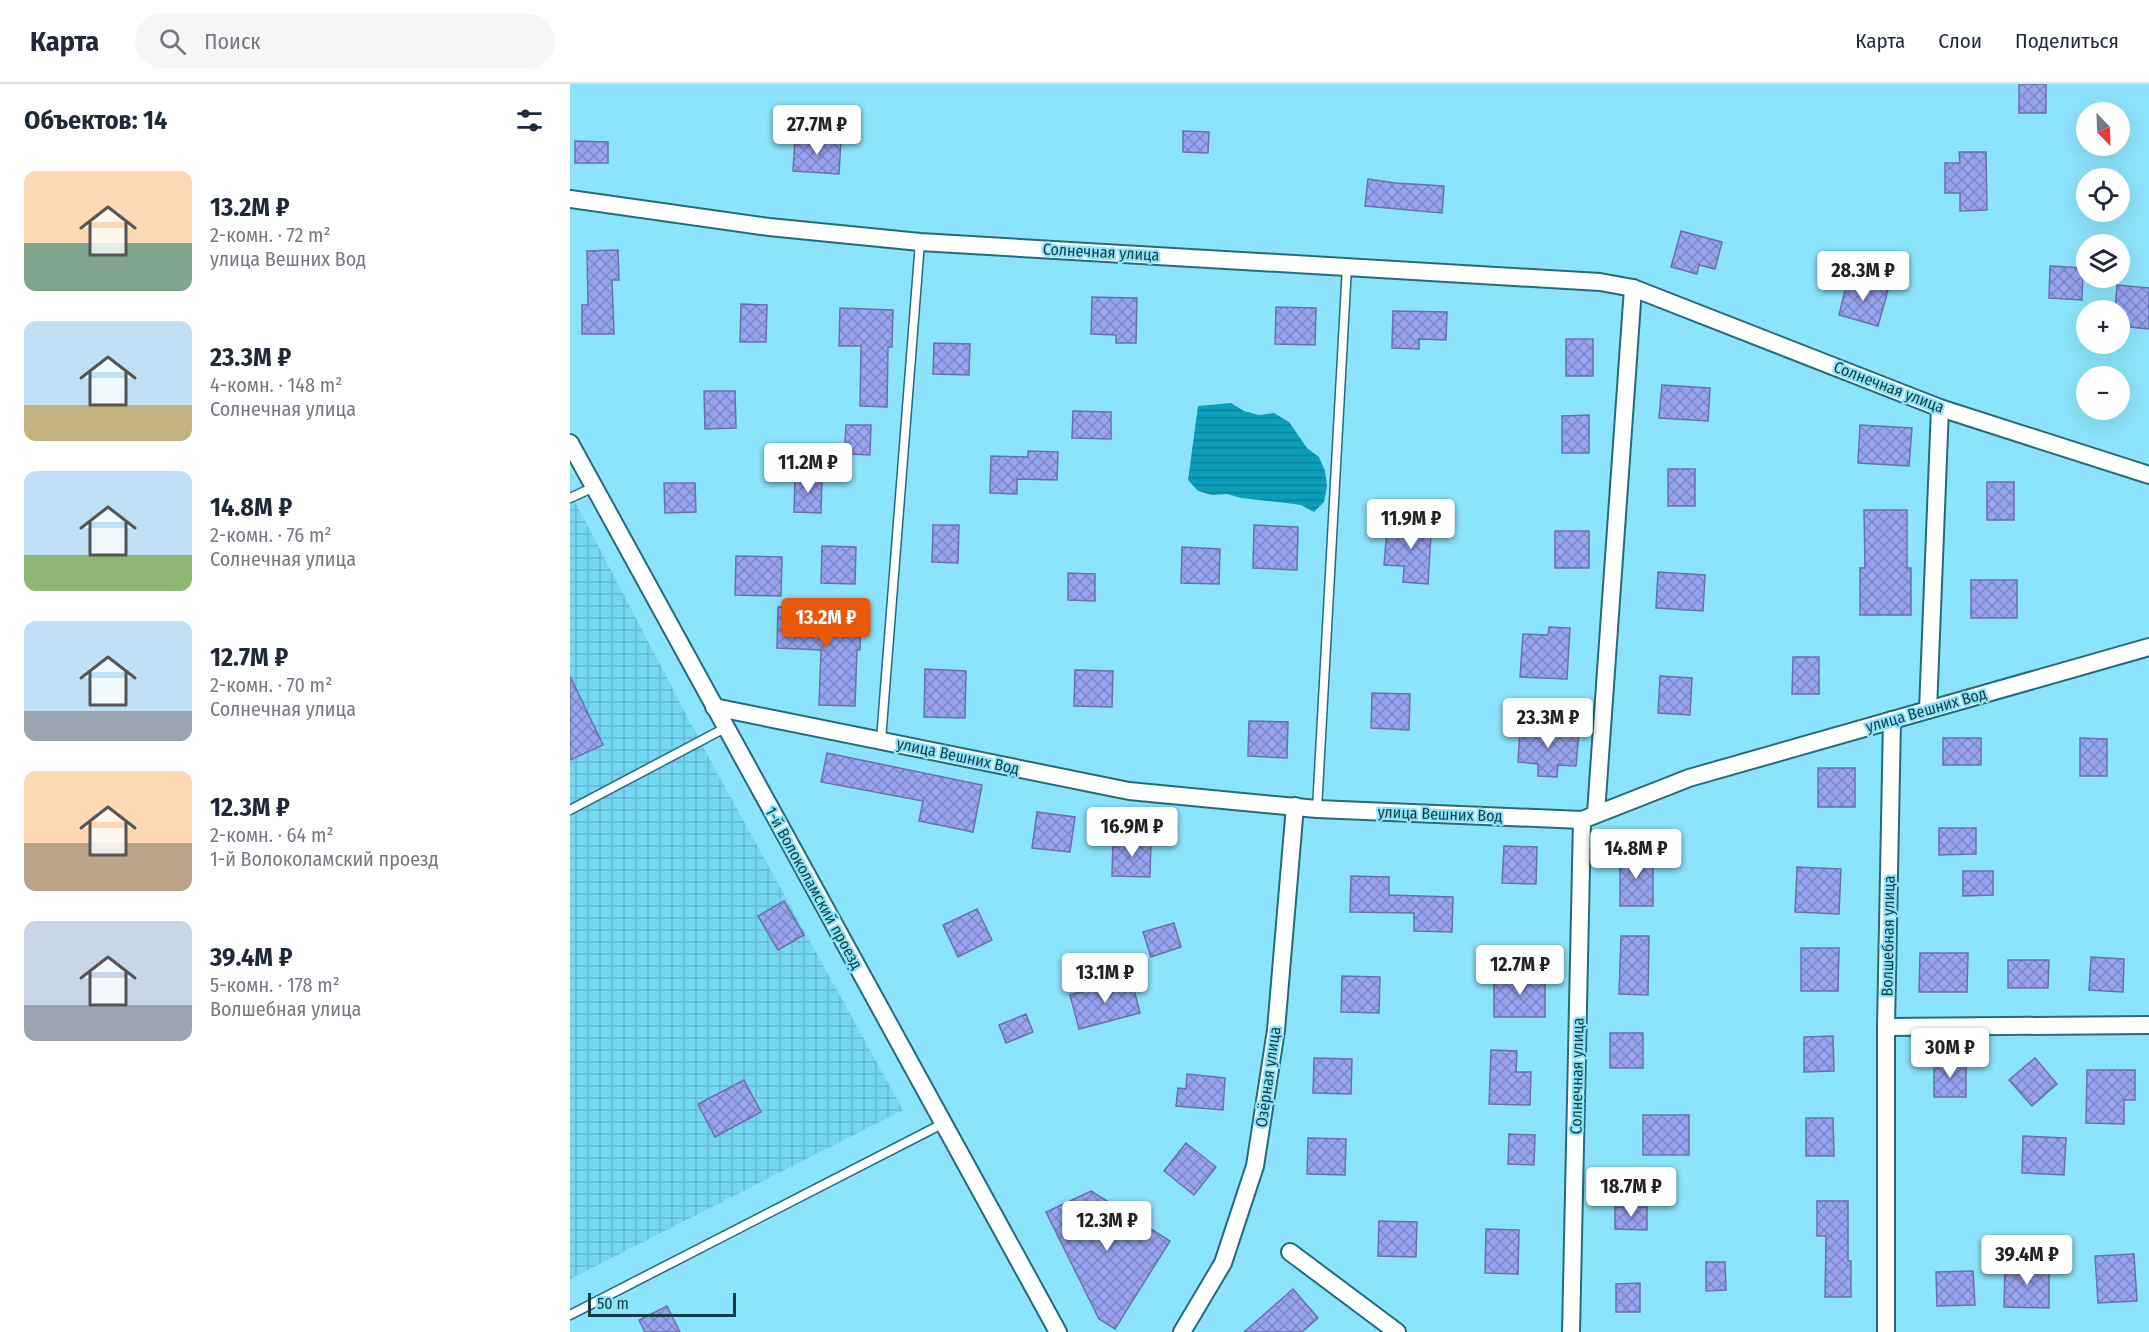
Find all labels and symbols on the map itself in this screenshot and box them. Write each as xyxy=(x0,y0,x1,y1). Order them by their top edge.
north arrow xyxy=(2076,102,2130,156)
pin: 27.7M ₽ xyxy=(762,105,872,156)
street label: Солнечная улица xyxy=(1042,239,1160,265)
pin: 28.3M ₽ xyxy=(1808,251,1918,302)
street label: Солнечная улица xyxy=(1831,357,1947,417)
pin: 11.2M ₽ xyxy=(753,443,863,494)
pin: 11.9M ₽ xyxy=(1356,499,1466,550)
pin: 13.2M ₽ xyxy=(771,598,881,649)
street label: улица Вешних Вод xyxy=(1863,684,1989,736)
pin: 23.3M ₽ xyxy=(1493,698,1603,749)
street label: улица Вешних Вод xyxy=(895,734,1021,778)
street label: улица Вешних Вод xyxy=(1377,802,1503,826)
street label: 1-й Волоколамский проезд xyxy=(761,803,867,973)
pin: 16.9M ₽ xyxy=(1077,807,1187,858)
pin: 14.8M ₽ xyxy=(1581,829,1691,880)
street label: Волшебная улица xyxy=(1877,875,1899,997)
pin: 12.7M ₽ xyxy=(1465,945,1575,996)
pin: 13.1M ₽ xyxy=(1050,953,1160,1004)
street label: Солнечная улица xyxy=(1566,1017,1588,1135)
street label: Озёрная улица xyxy=(1252,1025,1284,1129)
pin: 30M ₽ xyxy=(1908,1028,1992,1079)
pin: 18.7M ₽ xyxy=(1576,1167,1686,1218)
pin: 12.3M ₽ xyxy=(1052,1201,1162,1252)
pin: 39.4M ₽ xyxy=(1972,1235,2082,1286)
scale bar xyxy=(588,1290,736,1318)

